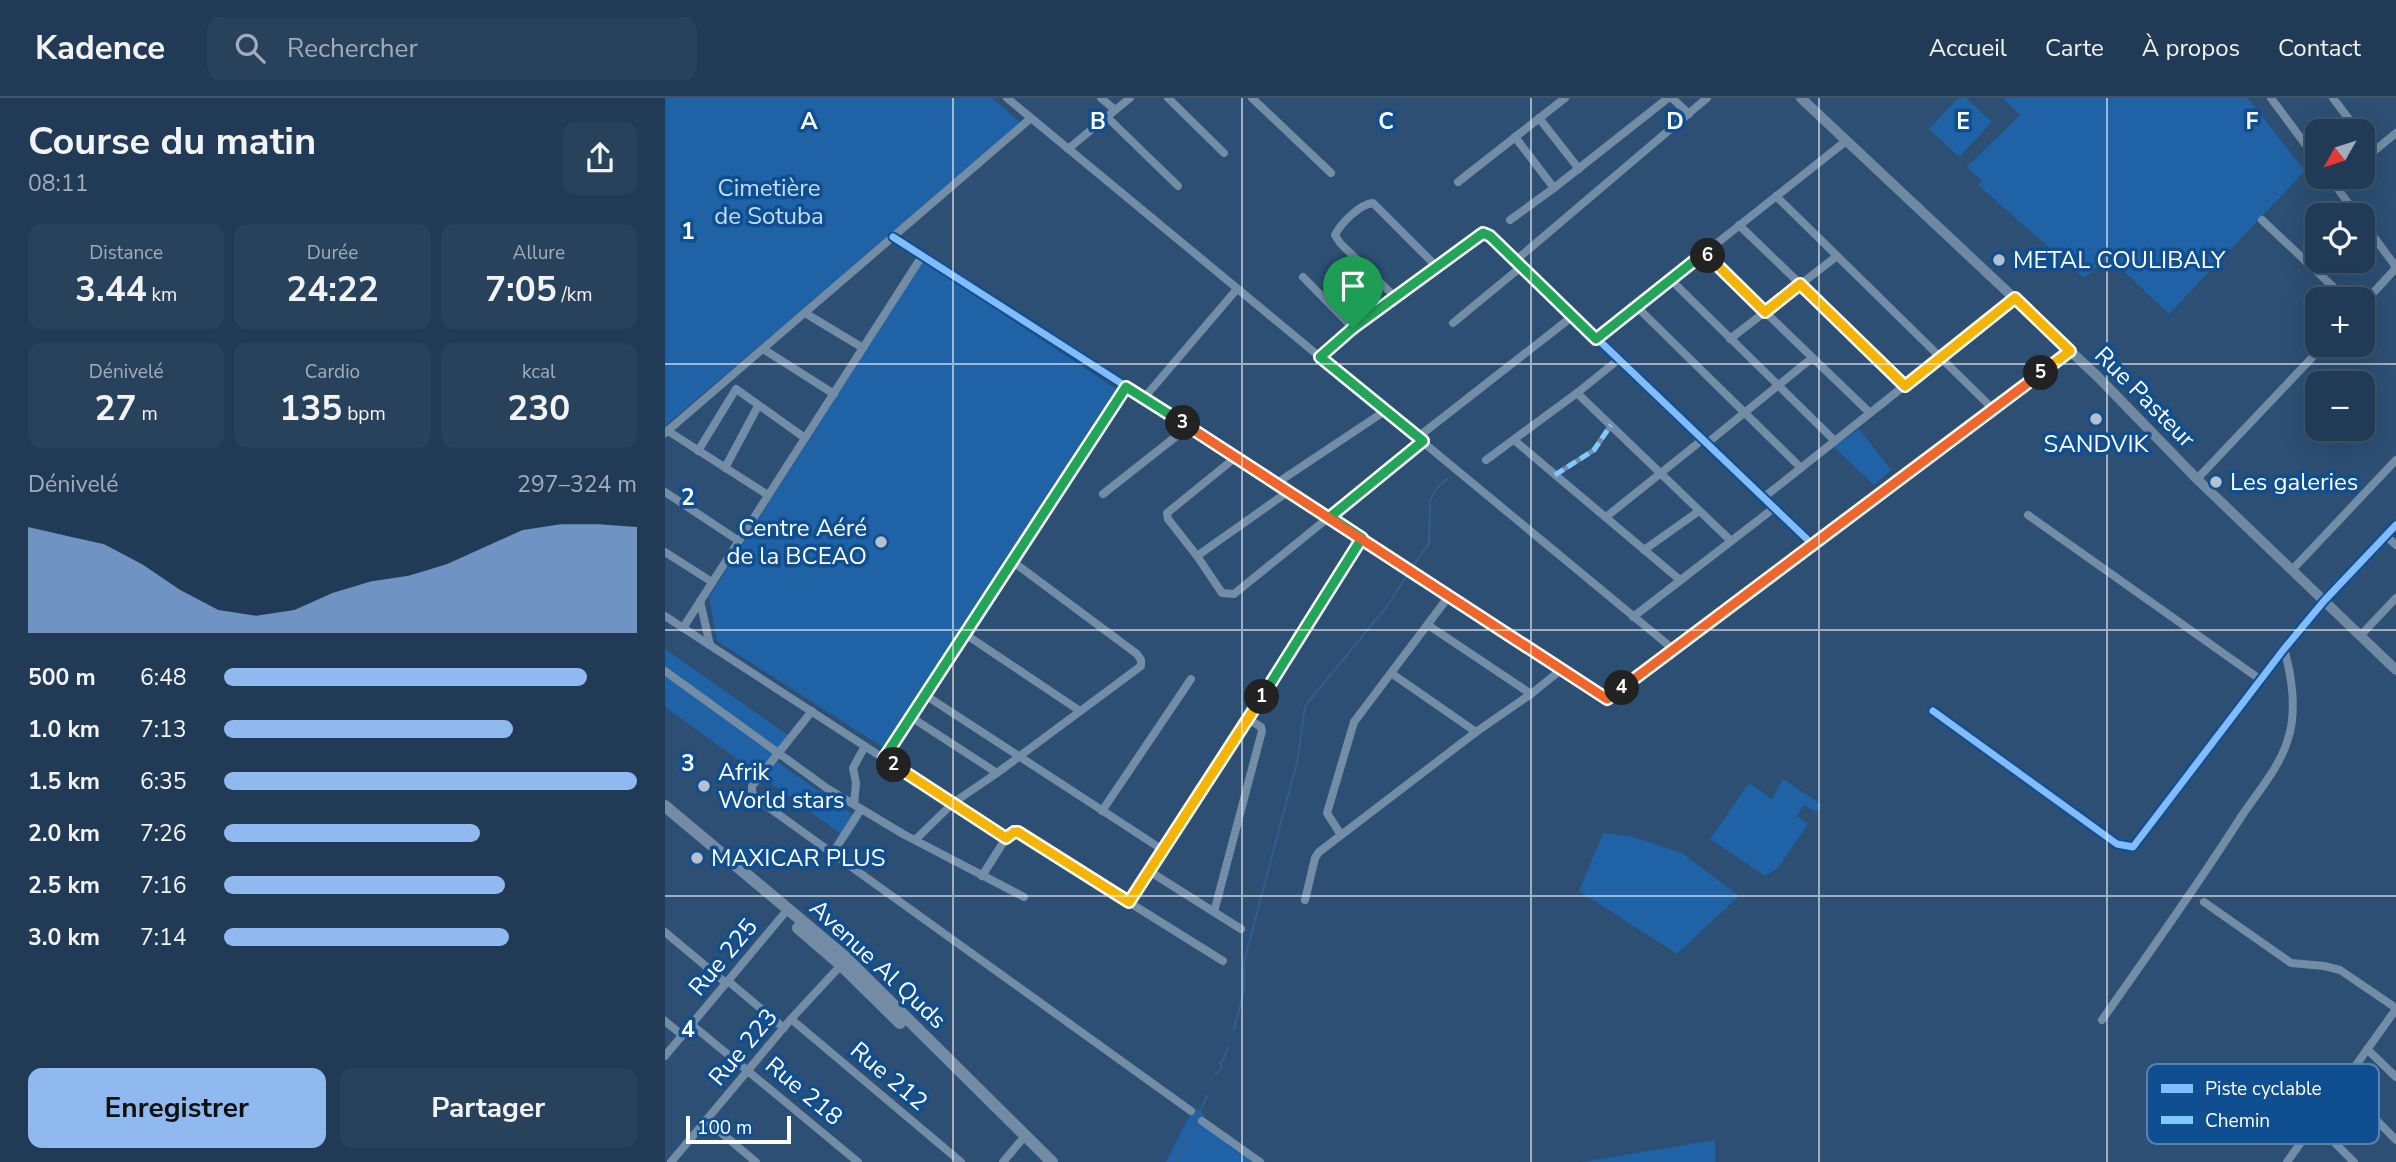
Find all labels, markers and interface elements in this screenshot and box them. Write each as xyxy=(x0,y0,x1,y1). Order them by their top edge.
search box xyxy=(207,17,697,80)
text: Kadence xyxy=(35,26,165,71)
icon: search xyxy=(231,29,269,67)
text: Rechercher xyxy=(287,31,418,66)
text: Accueil xyxy=(1929,32,2007,64)
text: Carte xyxy=(2045,32,2104,64)
text: À propos xyxy=(2142,32,2240,64)
text: Contact xyxy=(2278,32,2361,64)
text: A xyxy=(800,106,818,137)
text: B xyxy=(1090,106,1106,137)
text: C xyxy=(1378,106,1394,137)
text: D xyxy=(1666,106,1684,137)
text: E xyxy=(1956,106,1970,137)
text: F xyxy=(2246,106,2259,137)
text: Course du matin xyxy=(28,116,316,167)
north arrow xyxy=(2305,119,2375,189)
map controls xyxy=(2305,119,2375,441)
button: share xyxy=(563,121,637,195)
text: 08:11 xyxy=(28,168,88,199)
park label: Cimetière de Sotuba xyxy=(714,172,824,232)
button: locate xyxy=(2305,203,2375,273)
text: 1 xyxy=(681,216,695,247)
pin: 6 xyxy=(1691,238,1725,274)
text: Distance xyxy=(89,240,163,266)
text: Durée xyxy=(307,240,358,266)
text: Allure xyxy=(513,240,565,266)
text: 6 xyxy=(1702,242,1713,268)
place label: METAL COULIBALY xyxy=(2013,244,2226,276)
marker: METAL COULIBALY xyxy=(1991,252,2007,268)
pin xyxy=(1323,256,1383,328)
text: 3.44 xyxy=(75,266,147,313)
text: 24:22 xyxy=(286,266,379,313)
text: 7:05 xyxy=(485,266,557,313)
icon: arrive xyxy=(1334,267,1372,305)
text: km xyxy=(147,282,177,308)
text: /km xyxy=(557,282,593,308)
button: + xyxy=(2305,287,2375,357)
street label: Rue Pasteur xyxy=(2088,340,2203,455)
pin: 5 xyxy=(2023,356,2059,390)
text: Dénivelé xyxy=(89,359,164,385)
text: Cardio xyxy=(305,359,360,385)
text: kcal xyxy=(522,359,556,385)
text: 5 xyxy=(2035,359,2046,385)
button: − xyxy=(2305,371,2375,441)
text: 27 xyxy=(95,385,137,432)
text: 135 xyxy=(279,385,342,432)
text: 230 xyxy=(507,385,570,432)
text: m xyxy=(137,401,158,427)
text: bpm xyxy=(342,401,386,427)
pin: 3 xyxy=(1165,406,1201,440)
text: 3 xyxy=(1177,409,1188,435)
marker: SANDVIK xyxy=(2088,411,2104,427)
place label: SANDVIK xyxy=(2043,428,2150,460)
place label: Les galeries xyxy=(2230,466,2358,498)
text: Dénivelé xyxy=(28,469,119,500)
text: 297–324 m xyxy=(517,469,637,500)
marker: Les galeries xyxy=(2208,474,2224,490)
text: 2 xyxy=(681,482,695,513)
place label: Centre Aéré de la BCEAO xyxy=(726,512,867,572)
marker: Centre Aéré de la BCEAO xyxy=(873,534,889,550)
text: 500 m xyxy=(28,662,96,693)
text: 6:48 xyxy=(140,662,187,693)
pin: 4 xyxy=(1605,670,1639,706)
text: 4 xyxy=(1616,674,1627,700)
pin: 1 xyxy=(1245,680,1279,714)
text: 1 xyxy=(1256,683,1267,709)
text: 1.0 km xyxy=(28,714,100,745)
text: 7:13 xyxy=(140,714,187,745)
text: 3 xyxy=(681,748,695,779)
pin: 2 xyxy=(877,748,911,782)
text: 2 xyxy=(888,751,899,777)
place label: Afrik World stars xyxy=(718,756,845,816)
text: 1.5 km xyxy=(28,766,100,797)
text: 6:35 xyxy=(140,766,187,797)
marker: Afrik World stars xyxy=(696,778,712,794)
text: 2.0 km xyxy=(28,818,100,849)
text: 7:26 xyxy=(140,818,187,849)
place label: MAXICAR PLUS xyxy=(711,842,886,874)
marker: MAXICAR PLUS xyxy=(689,850,705,866)
text: 2.5 km xyxy=(28,870,100,901)
text: 7:16 xyxy=(140,870,187,901)
street label: Avenue Al Quds xyxy=(803,892,953,1036)
street label: Rue 225 xyxy=(681,912,765,1002)
text: 3.0 km xyxy=(28,922,100,953)
text: 7:14 xyxy=(140,922,187,953)
street label: Rue 223 xyxy=(701,1002,785,1092)
text: 4 xyxy=(681,1014,695,1045)
street label: Rue 212 xyxy=(844,1034,934,1118)
street label: Rue 218 xyxy=(759,1049,849,1133)
legend xyxy=(2147,1064,2379,1144)
button: Enregistrer xyxy=(28,1068,326,1148)
button: Partager xyxy=(340,1068,637,1148)
text: Piste cyclable xyxy=(2205,1076,2322,1102)
text: Chemin xyxy=(2205,1108,2270,1134)
scale bar xyxy=(686,1113,791,1145)
text: 100 m xyxy=(697,1115,752,1141)

